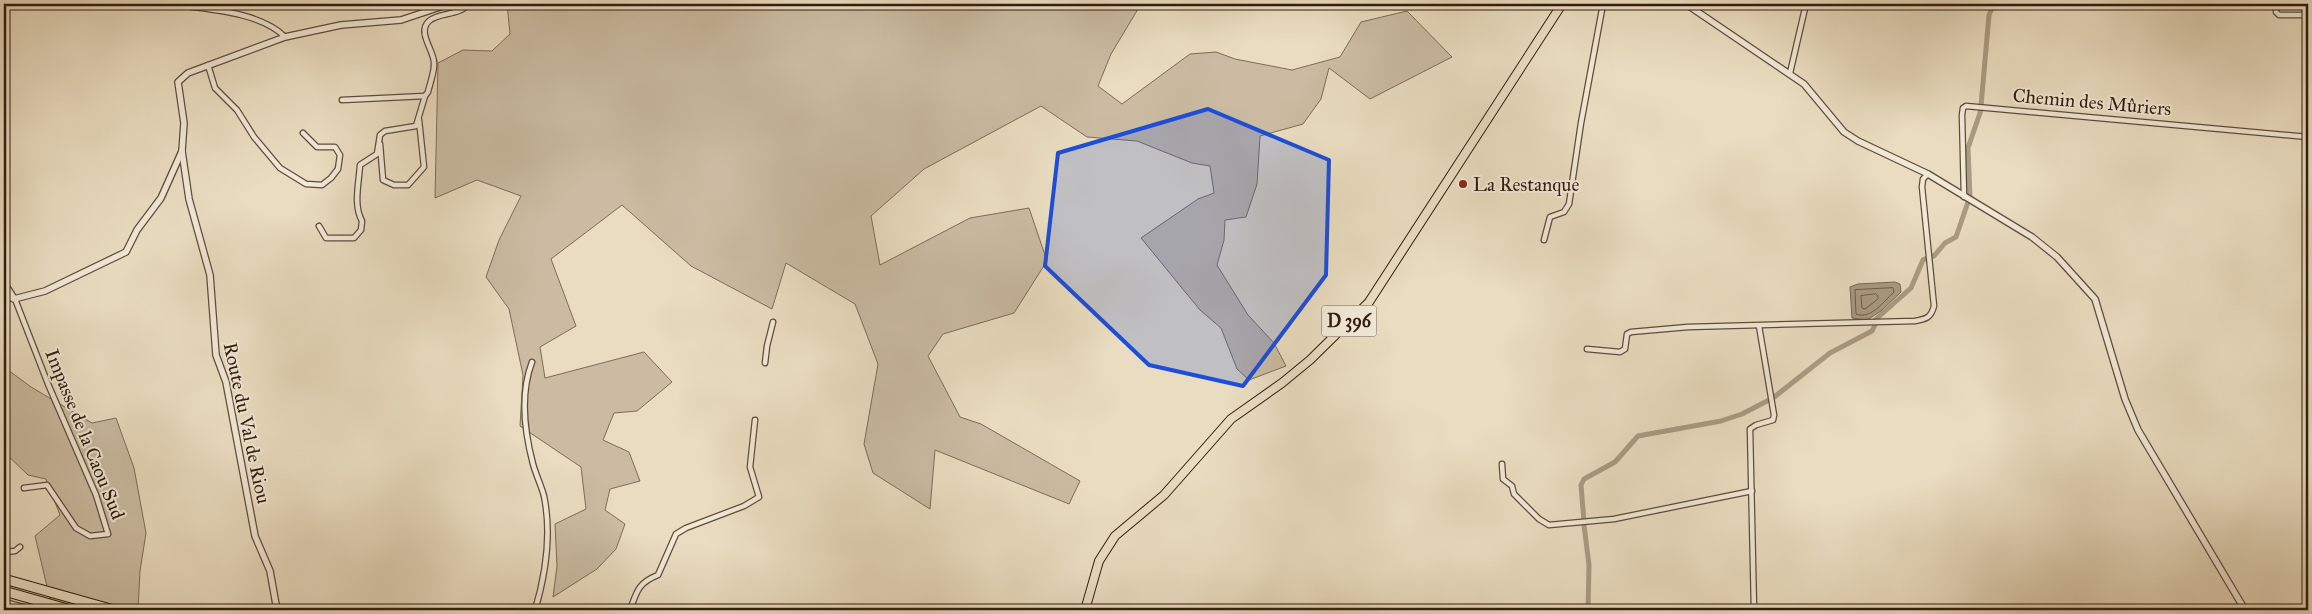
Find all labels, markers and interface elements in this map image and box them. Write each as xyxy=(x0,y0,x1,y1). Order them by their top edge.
street label: Chemin des Mûriers xyxy=(2012,84,2172,120)
place label: La Restanque xyxy=(1473,173,1579,197)
marker: La Restanque xyxy=(1457,178,1469,190)
road number: D 396 xyxy=(1322,306,1376,336)
street label: Route du Val de Riou xyxy=(219,340,275,506)
street label: Impasse de la Caou Sud xyxy=(40,345,130,523)

